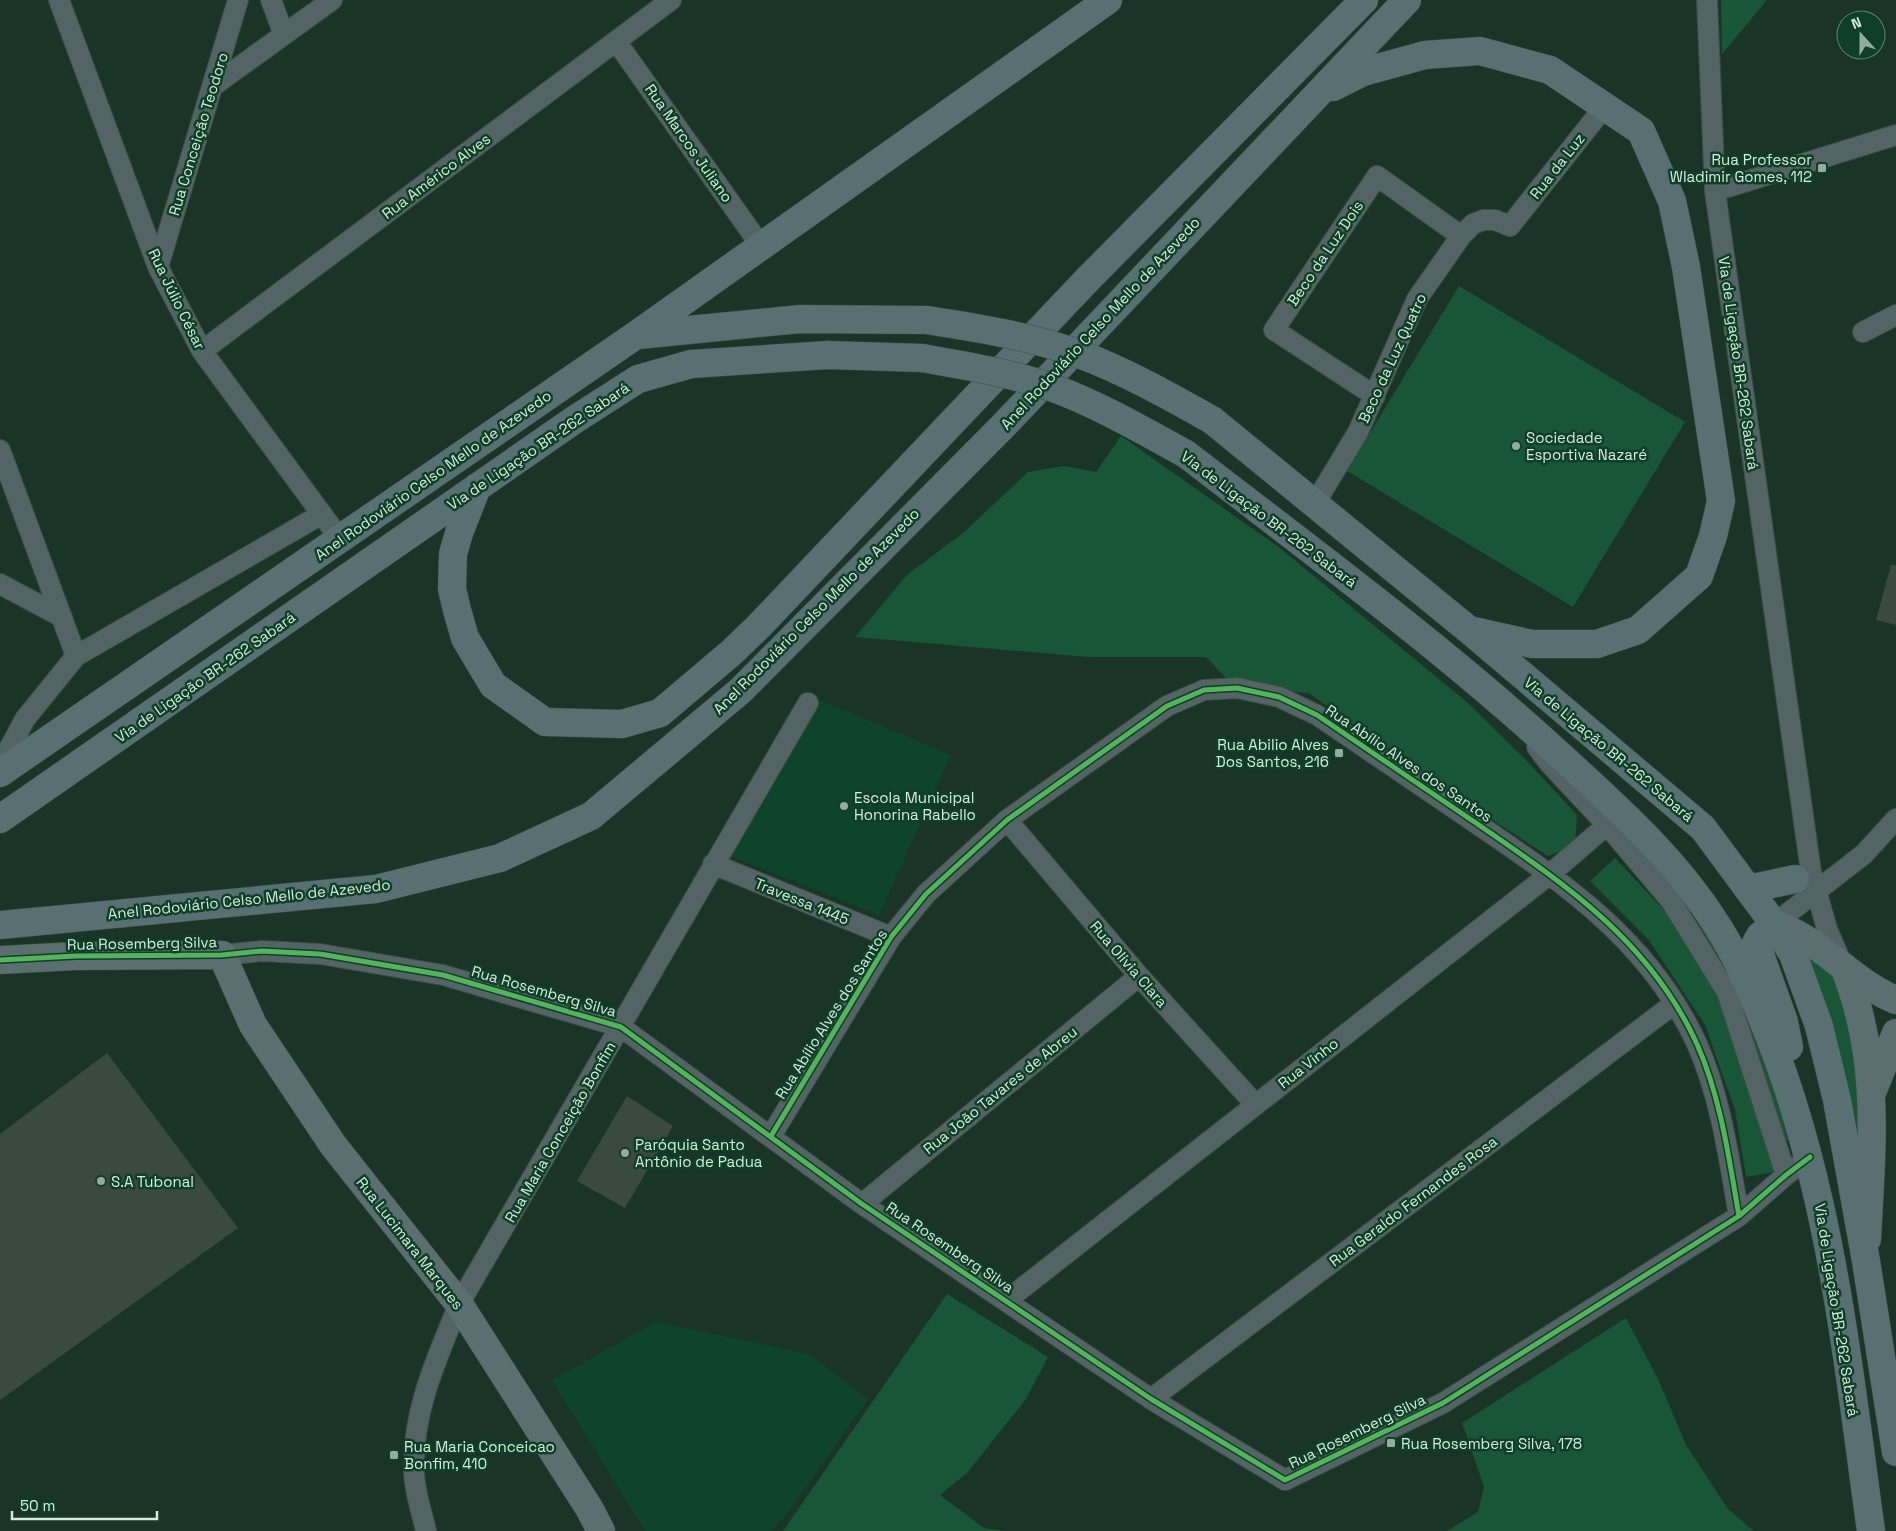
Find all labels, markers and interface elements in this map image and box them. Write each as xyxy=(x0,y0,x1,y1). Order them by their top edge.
north arrow xyxy=(1836,10,1886,60)
text: N xyxy=(1849,13,1864,33)
street label: Rua Conceição Teodoro xyxy=(164,50,232,218)
street label: Rua Marcos Juliano xyxy=(641,80,737,206)
street label: Rua Américo Alves xyxy=(378,129,494,223)
street label: Rua da Luz xyxy=(1525,129,1589,203)
place label: Rua Professor Wladimir Gomes, 112 xyxy=(1670,150,1812,186)
marker: Rua Professor Wladimir Gomes, 112 xyxy=(1816,162,1828,174)
street label: Beco da Luz Dois xyxy=(1283,197,1367,309)
street label: Anel Rodoviário Celso Mello de Azevedo xyxy=(996,213,1204,433)
street label: Rua Júlio César xyxy=(144,245,210,353)
street label: Via de Ligação BR-262 Sabará xyxy=(1715,255,1763,471)
street label: Beco da Luz Quatro xyxy=(1354,290,1430,426)
street label: Via de Ligação BR-262 Sabará xyxy=(443,378,633,514)
street label: Anel Rodoviário Celso Mello de Azevedo xyxy=(311,386,555,564)
place label: Sociedade Esportiva Nazaré xyxy=(1526,428,1647,464)
marker: Sociedade Esportiva Nazaré xyxy=(1510,440,1522,452)
street label: Via de Ligação BR-262 Sabará xyxy=(1177,447,1361,592)
street label: Anel Rodoviário Celso Mello de Azevedo xyxy=(709,504,923,718)
street label: Via de Ligação BR-262 Sabará xyxy=(111,607,299,747)
street label: Via de Ligação BR-262 Sabará xyxy=(1520,672,1698,826)
street label: Rua Abílio Alves dos Santos xyxy=(1322,700,1496,826)
place label: Rua Abilio Alves Dos Santos, 216 xyxy=(1216,735,1329,771)
marker: Rua Abilio Alves Dos Santos, 216 xyxy=(1333,747,1345,759)
place label: Escola Municipal Honorina Rabello xyxy=(854,788,976,824)
marker: Escola Municipal Honorina Rabello xyxy=(838,800,850,812)
street label: Travessa 1445 xyxy=(752,873,852,929)
street label: Anel Rodoviário Celso Mello de Azevedo xyxy=(107,875,391,923)
street label: Rua Olívia Clara xyxy=(1086,917,1172,1012)
street label: Rua Abílio Alves dos Santos xyxy=(771,925,891,1102)
street label: Rua Rosemberg Silva xyxy=(67,932,218,954)
street label: Rua Rosemberg Silva xyxy=(469,961,619,1021)
street label: Rua João Tavares de Abreu xyxy=(919,1022,1081,1158)
street label: Rua Vinho xyxy=(1274,1033,1342,1093)
street label: Rua Maria Conceição Bonfim xyxy=(500,1038,620,1226)
street label: Rua Geraldo Fernandes Rosa xyxy=(1325,1131,1501,1270)
place label: Paróquia Santo Antônio de Padua xyxy=(635,1135,763,1171)
marker: Paróquia Santo Antônio de Padua xyxy=(619,1147,631,1159)
place label: S.A Tubonal xyxy=(111,1172,194,1191)
street label: Rua Lucimara Marques xyxy=(352,1173,468,1313)
marker: S.A Tubonal xyxy=(95,1175,107,1187)
street label: Rua Rosemberg Silva xyxy=(883,1197,1018,1297)
street label: Via de Ligação BR-262 Sabará xyxy=(1811,1202,1863,1418)
street label: Rua Rosemberg Silva xyxy=(1285,1389,1429,1472)
place label: Rua Rosemberg Silva, 178 xyxy=(1401,1434,1582,1453)
place label: Rua Maria Conceicao Bonfim, 410 xyxy=(404,1437,555,1473)
marker: Rua Rosemberg Silva, 178 xyxy=(1385,1437,1397,1449)
marker: Rua Maria Conceicao Bonfim, 410 xyxy=(388,1449,400,1461)
scale bar xyxy=(12,1488,158,1520)
text: 50 m xyxy=(20,1496,55,1515)

